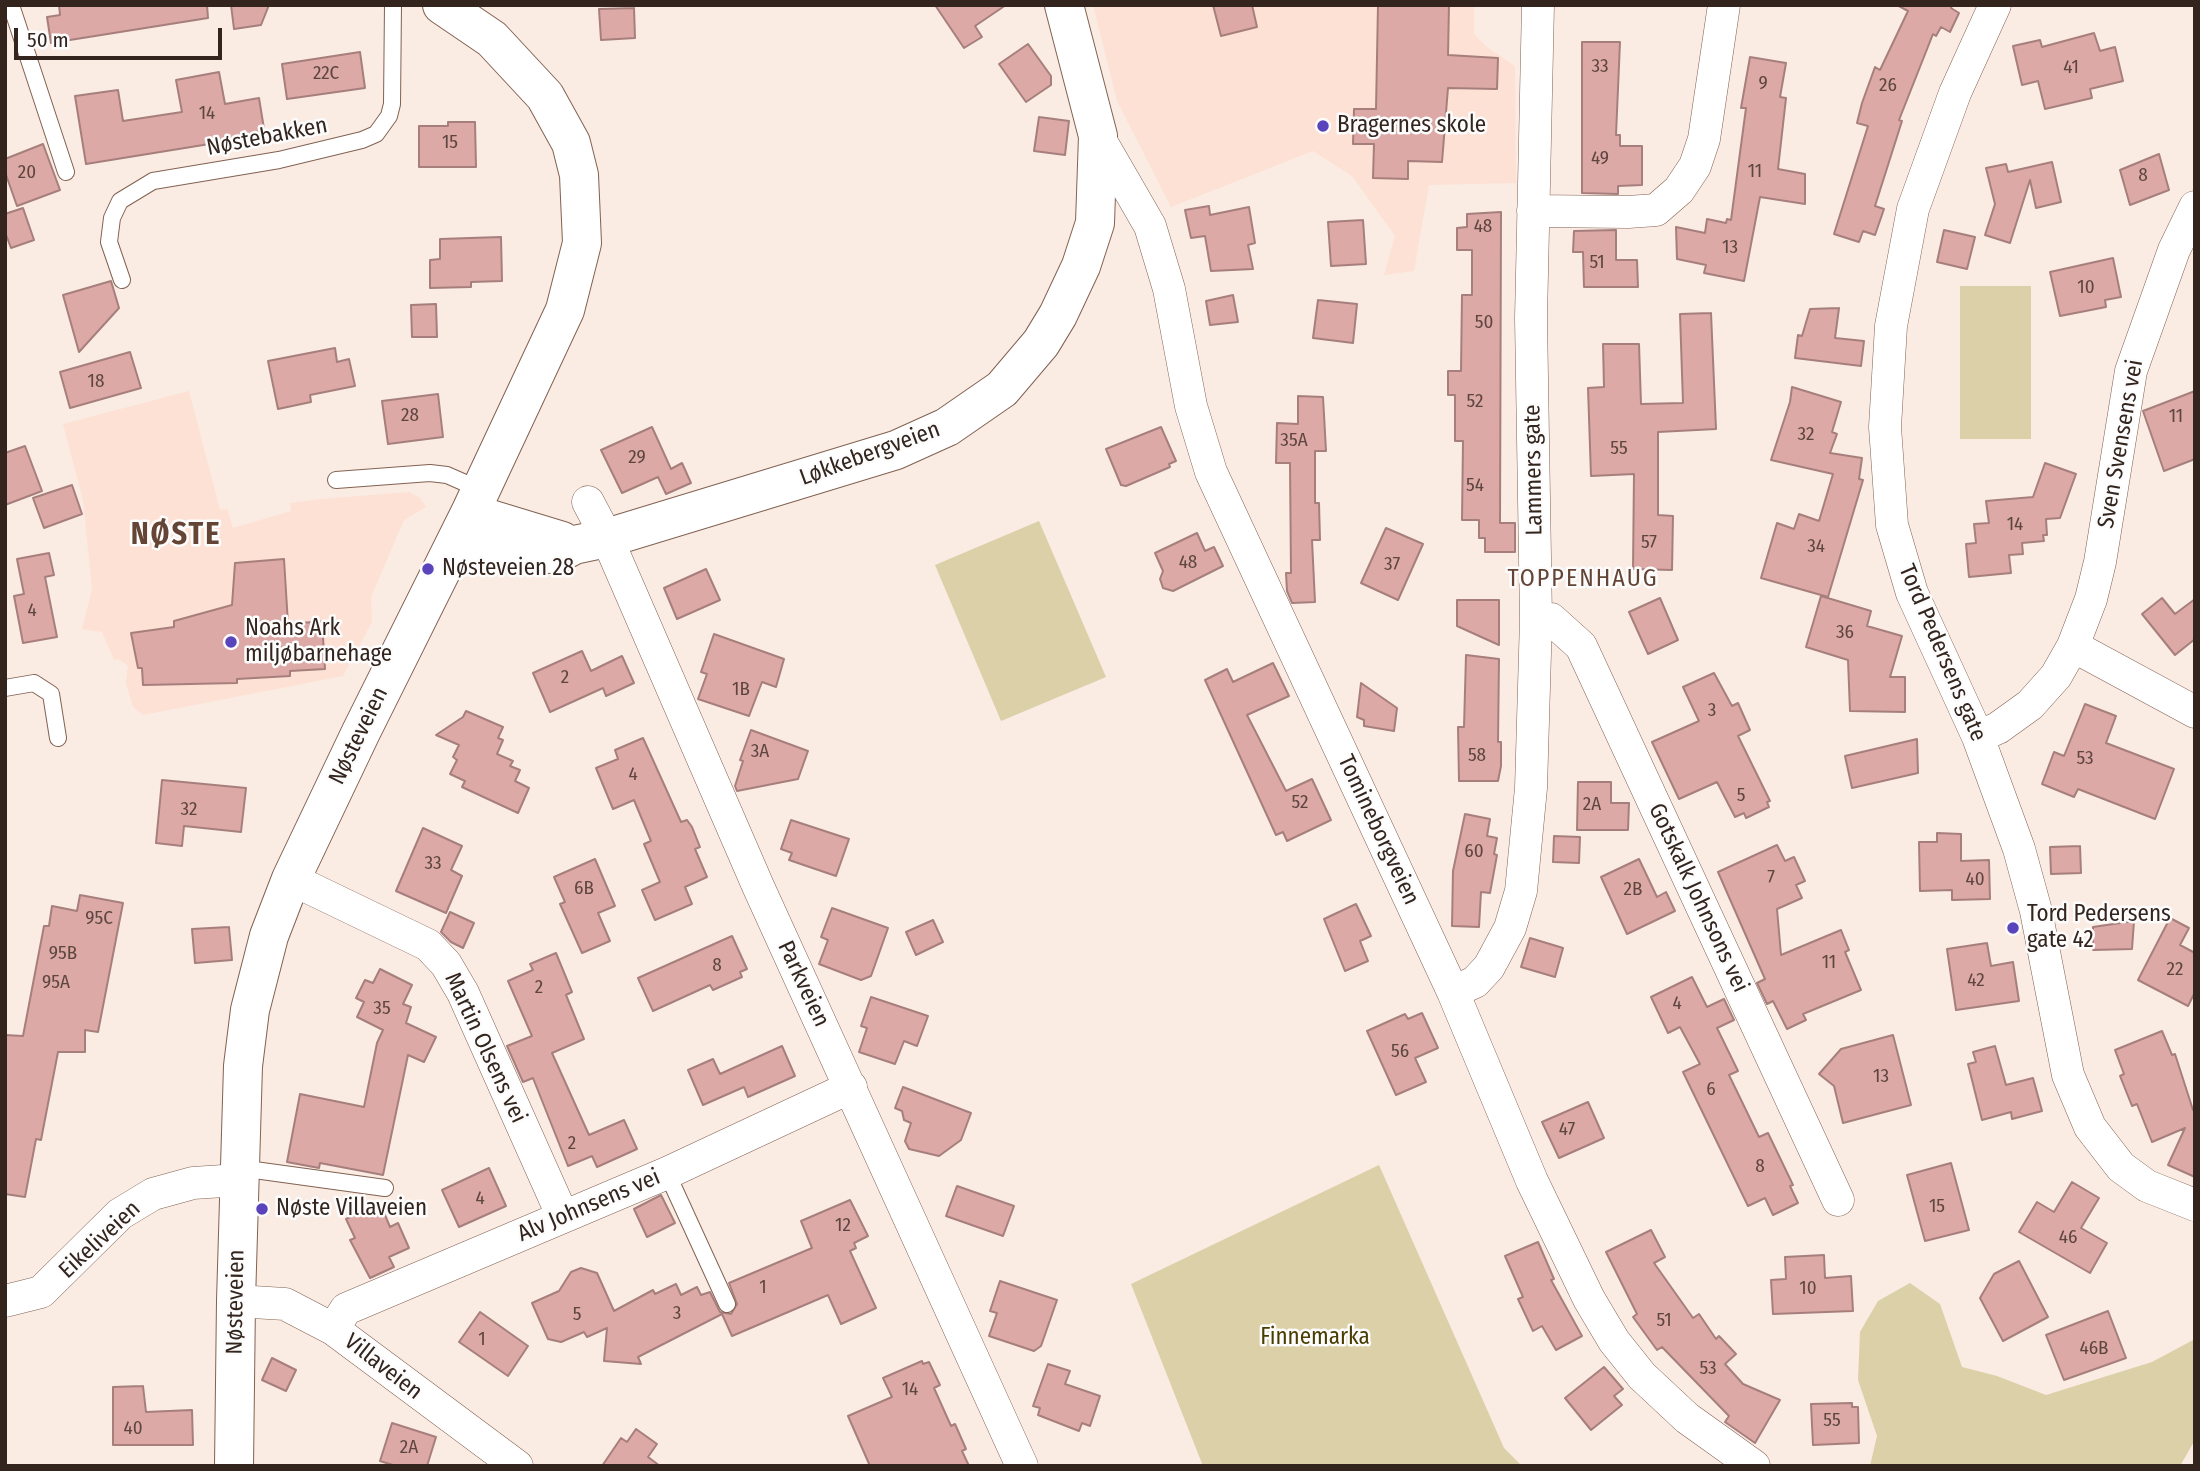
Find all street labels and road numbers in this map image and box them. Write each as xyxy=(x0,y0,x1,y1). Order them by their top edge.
street label: Nøstebakken xyxy=(204,112,330,162)
street label: Sven Svensens vei xyxy=(2093,357,2149,531)
street label: Lammers gate xyxy=(1519,404,1549,536)
street label: Løkkebergveien xyxy=(796,416,944,492)
street label: Tord Pedersens gate xyxy=(1892,560,1992,746)
street label: Nøsteveien xyxy=(324,683,394,789)
street label: Tomineborgveien xyxy=(1331,751,1425,909)
street label: Gotskalk Johnsons vei xyxy=(1642,799,1754,997)
street label: Parkveien xyxy=(771,937,835,1031)
street label: Martin Olsens vei xyxy=(438,968,532,1128)
street label: Alv Johnsens vei xyxy=(514,1164,664,1248)
street label: Eikeliveien xyxy=(54,1195,146,1285)
street label: Nøsteveien xyxy=(221,1249,251,1355)
street label: Villaveien xyxy=(339,1328,427,1406)

